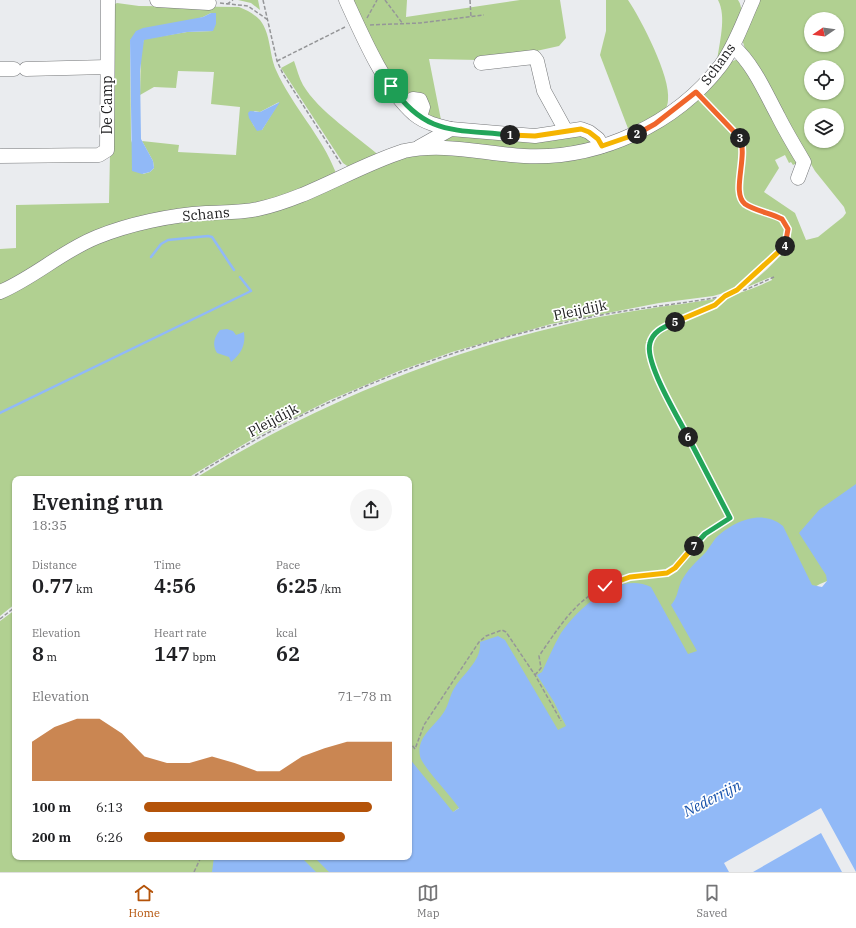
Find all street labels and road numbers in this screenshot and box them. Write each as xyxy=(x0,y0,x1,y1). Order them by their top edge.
street label: Schans xyxy=(697,39,739,89)
street label: De Camp xyxy=(98,75,116,135)
street label: Schans xyxy=(181,203,231,225)
street label: Pleijdijk xyxy=(551,295,609,324)
street label: Pleijdijk xyxy=(245,399,302,441)

